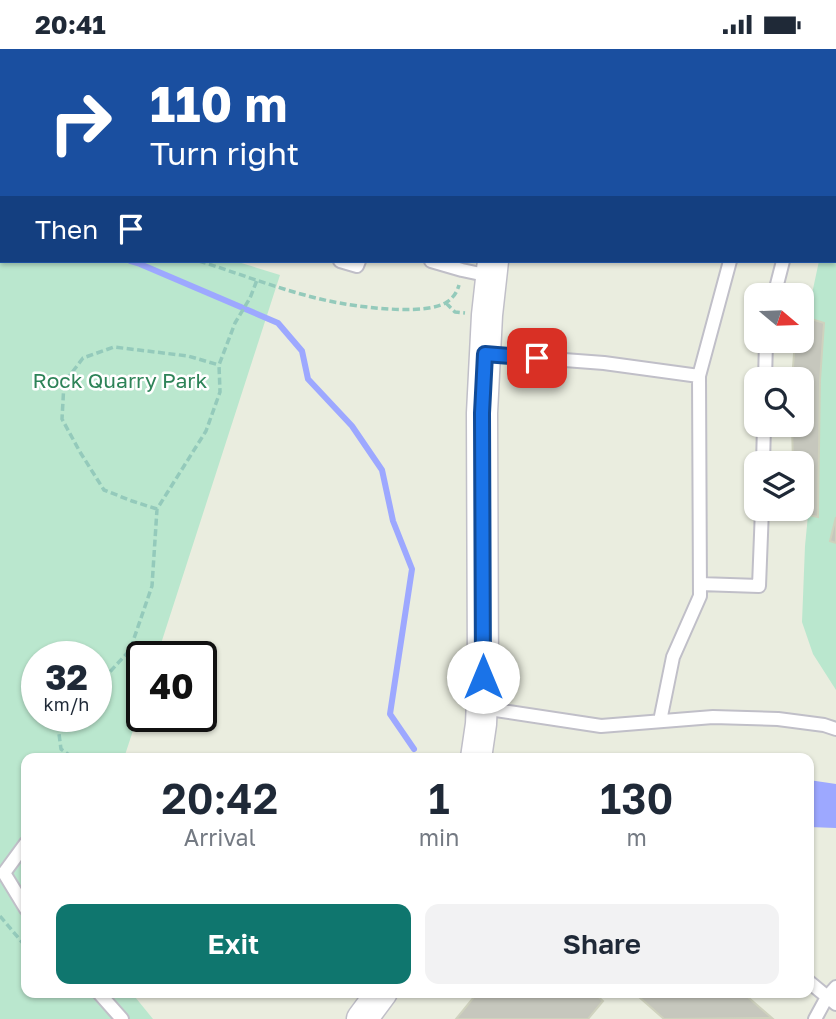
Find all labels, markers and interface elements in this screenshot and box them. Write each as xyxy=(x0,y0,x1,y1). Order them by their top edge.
text: 20:41 xyxy=(35,9,106,40)
text: 110 m xyxy=(150,74,287,133)
icon: right xyxy=(35,77,126,168)
text: Turn right xyxy=(150,134,299,172)
icon: arrive xyxy=(112,210,150,248)
text: Then xyxy=(35,214,98,245)
north arrow xyxy=(744,283,814,353)
map controls xyxy=(744,283,814,521)
pin xyxy=(507,328,567,388)
icon: arrive xyxy=(518,339,556,377)
park label: Rock Quarry Park xyxy=(33,367,208,393)
button: search xyxy=(744,367,814,437)
button: layers xyxy=(744,451,814,521)
position arrow xyxy=(446,640,520,714)
speed limit sign: 40 xyxy=(126,641,217,732)
text: 32 xyxy=(45,656,88,698)
text: km/h xyxy=(44,693,89,715)
text: 20:42 xyxy=(162,773,278,823)
text: 1 xyxy=(429,773,450,823)
text: 130 xyxy=(600,773,673,823)
text: Arrival xyxy=(184,823,256,851)
text: min xyxy=(419,823,459,851)
text: m xyxy=(627,823,647,851)
button: Exit xyxy=(56,904,411,984)
button: Share xyxy=(425,904,779,984)

